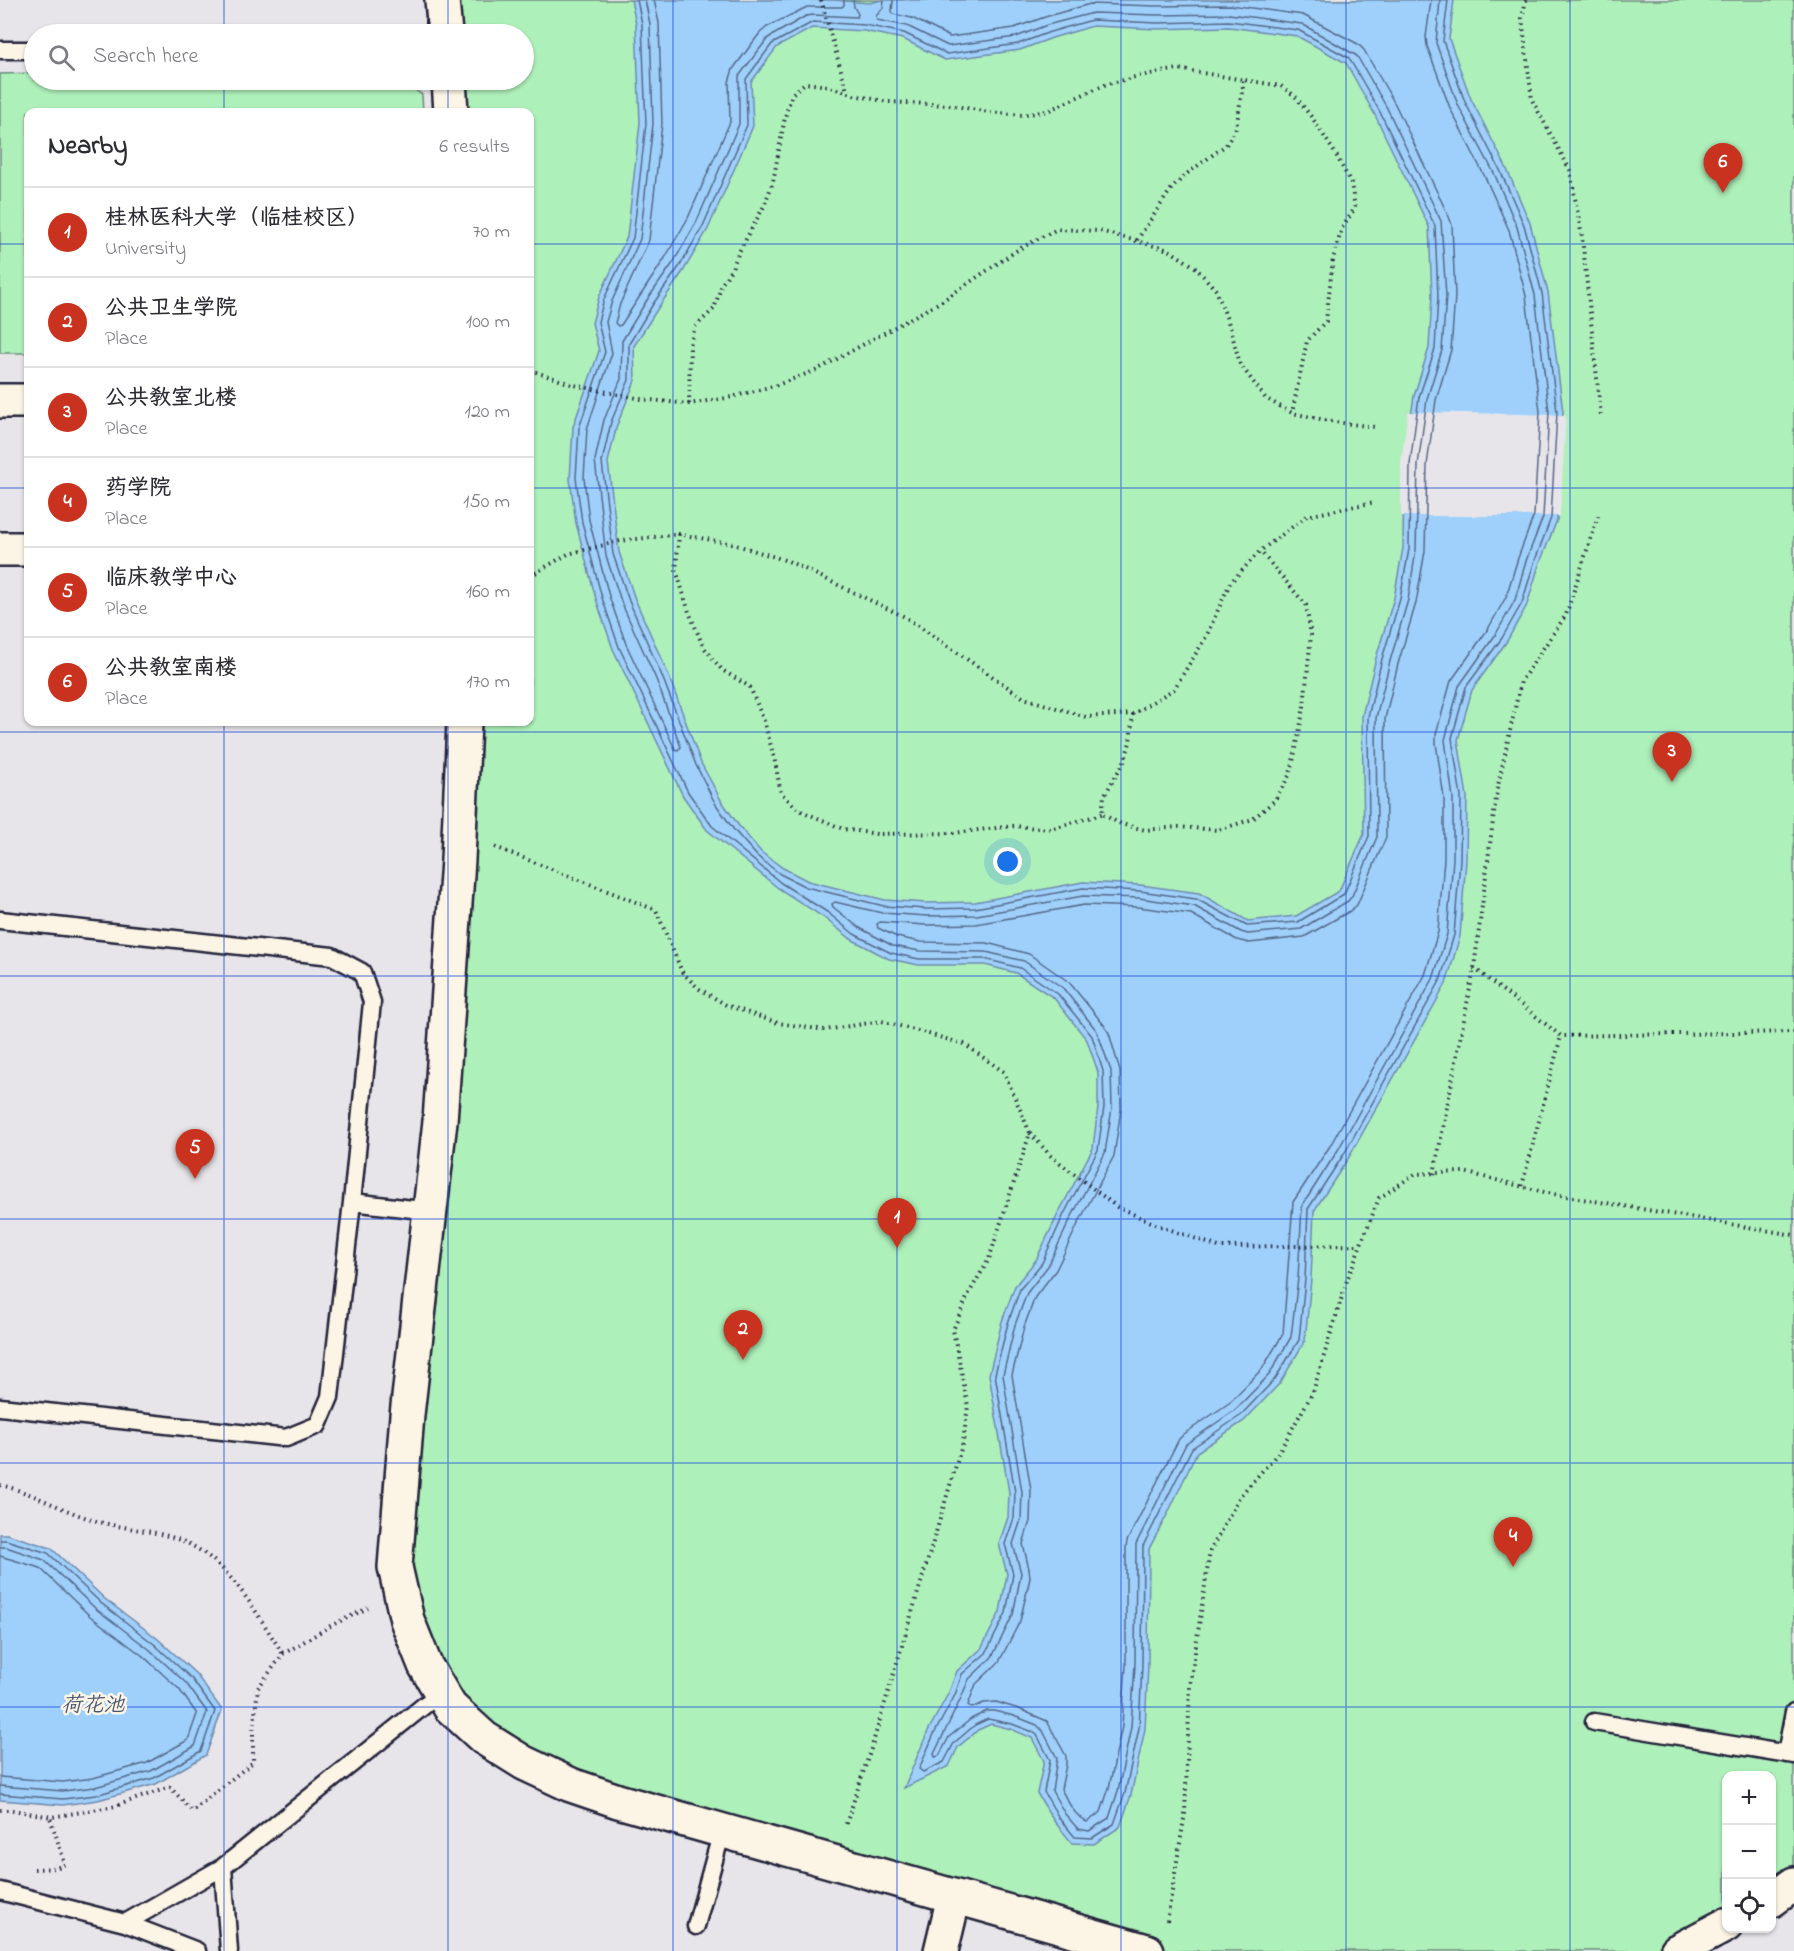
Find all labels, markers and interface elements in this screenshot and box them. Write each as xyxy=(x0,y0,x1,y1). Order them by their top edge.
search box xyxy=(24,24,534,90)
icon: search xyxy=(45,41,78,74)
text: Search here xyxy=(93,41,198,73)
text: Nearby xyxy=(48,128,127,166)
text: 6 results xyxy=(439,133,510,162)
pin: 6 xyxy=(1704,144,1742,193)
text: 桂林医科大学（临桂校区） xyxy=(105,203,369,235)
text: 1 xyxy=(64,218,71,247)
text: 70 m xyxy=(473,218,510,247)
text: University xyxy=(105,235,186,264)
text: 公共卫生学院 xyxy=(105,293,237,325)
text: 2 xyxy=(63,308,72,337)
text: 100 m xyxy=(466,308,510,337)
text: Place xyxy=(105,325,147,354)
text: 公共教室北楼 xyxy=(105,383,237,415)
text: 3 xyxy=(63,398,72,427)
text: 120 m xyxy=(465,398,510,427)
text: Place xyxy=(105,415,147,444)
text: 药学院 xyxy=(105,473,171,505)
text: 4 xyxy=(63,488,72,517)
text: 150 m xyxy=(463,488,510,517)
text: Place xyxy=(105,505,147,534)
text: 临床教学中心 xyxy=(105,563,237,595)
text: 5 xyxy=(62,578,73,607)
text: 160 m xyxy=(466,578,510,607)
text: Place xyxy=(105,595,147,624)
text: 公共教室南楼 xyxy=(105,653,237,685)
text: 6 xyxy=(63,668,72,697)
text: 170 m xyxy=(466,668,510,697)
text: Place xyxy=(105,685,147,714)
pin: 3 xyxy=(1652,732,1692,782)
your location xyxy=(993,847,1022,876)
pin: 5 xyxy=(176,1130,214,1179)
pin: 1 xyxy=(878,1198,916,1248)
pin: 2 xyxy=(724,1310,762,1360)
pin: 4 xyxy=(1494,1518,1532,1567)
water label: 荷花池 xyxy=(62,1691,125,1721)
map controls xyxy=(1722,1771,1776,1933)
button: + xyxy=(1722,1771,1776,1825)
button: − xyxy=(1722,1825,1776,1879)
button: locate xyxy=(1722,1879,1776,1933)

